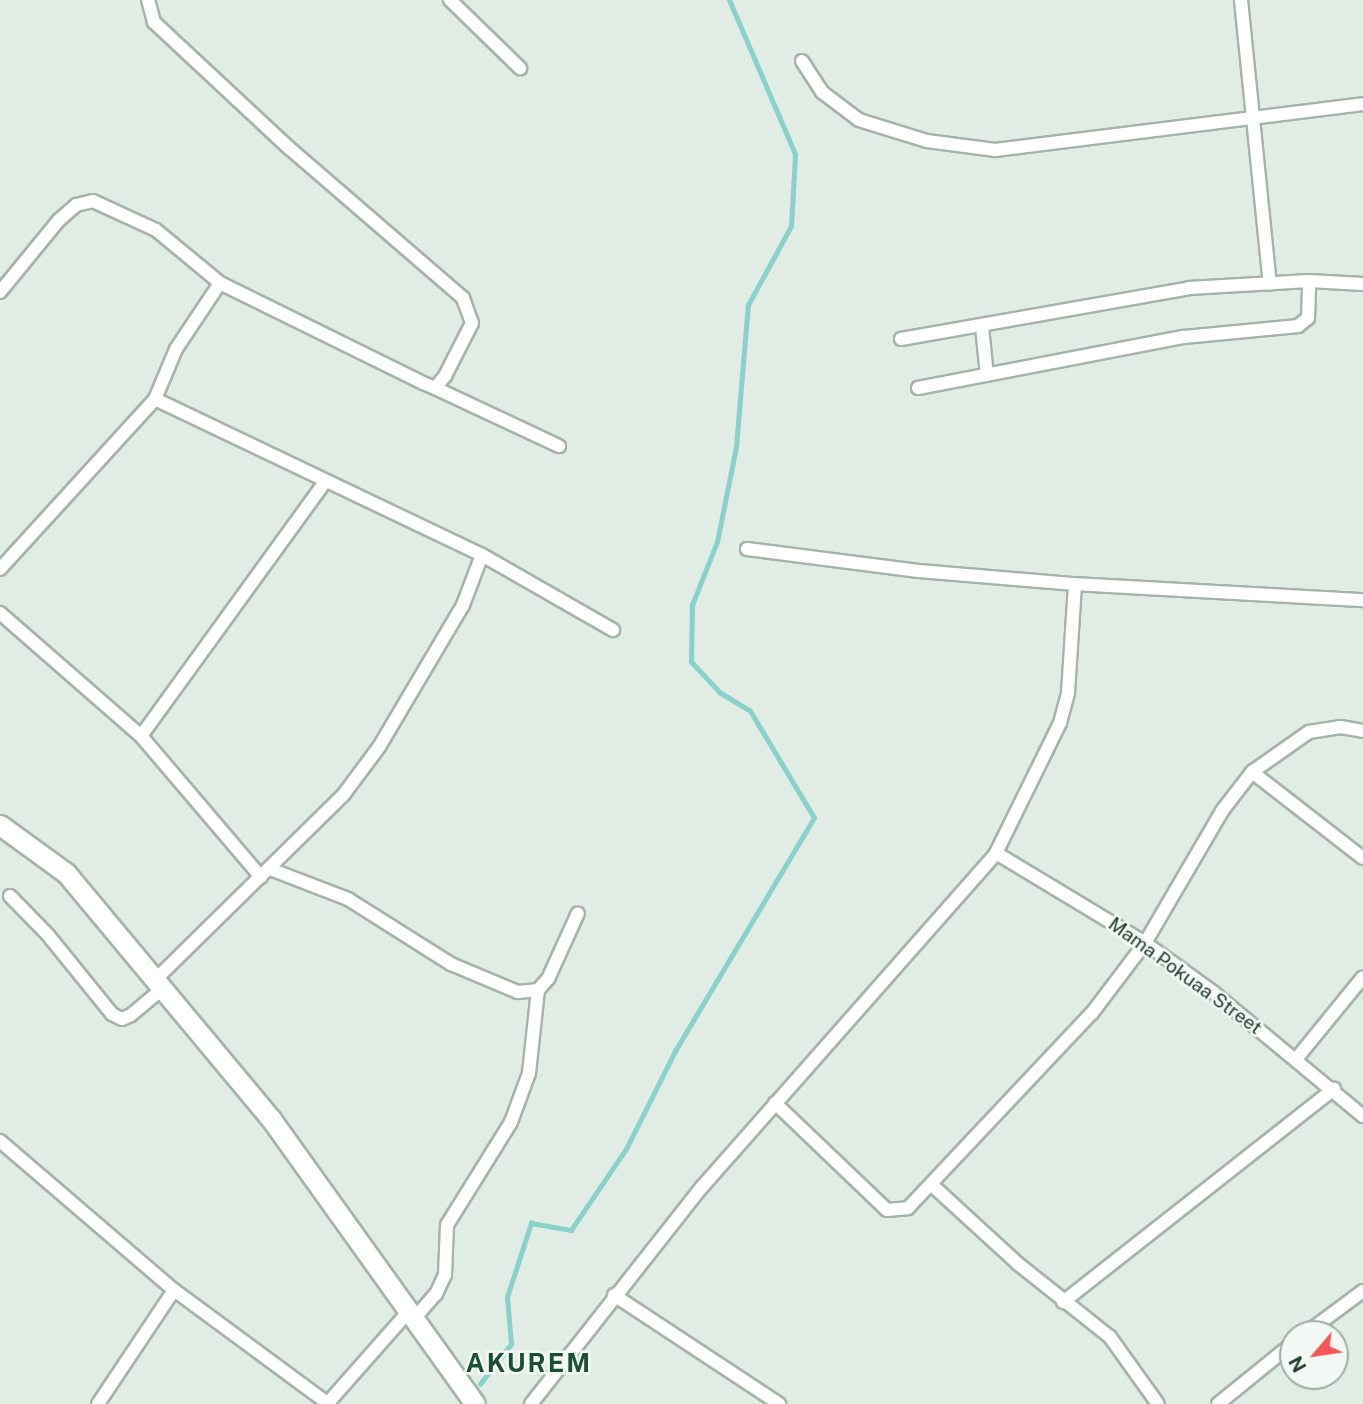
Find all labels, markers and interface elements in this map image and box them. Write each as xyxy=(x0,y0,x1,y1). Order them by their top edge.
street label: Mama Pokuaa Street xyxy=(1104,913,1266,1039)
north arrow xyxy=(1279,1320,1349,1390)
district label: AKUREM xyxy=(467,1347,591,1379)
text: N xyxy=(1284,1352,1311,1376)

